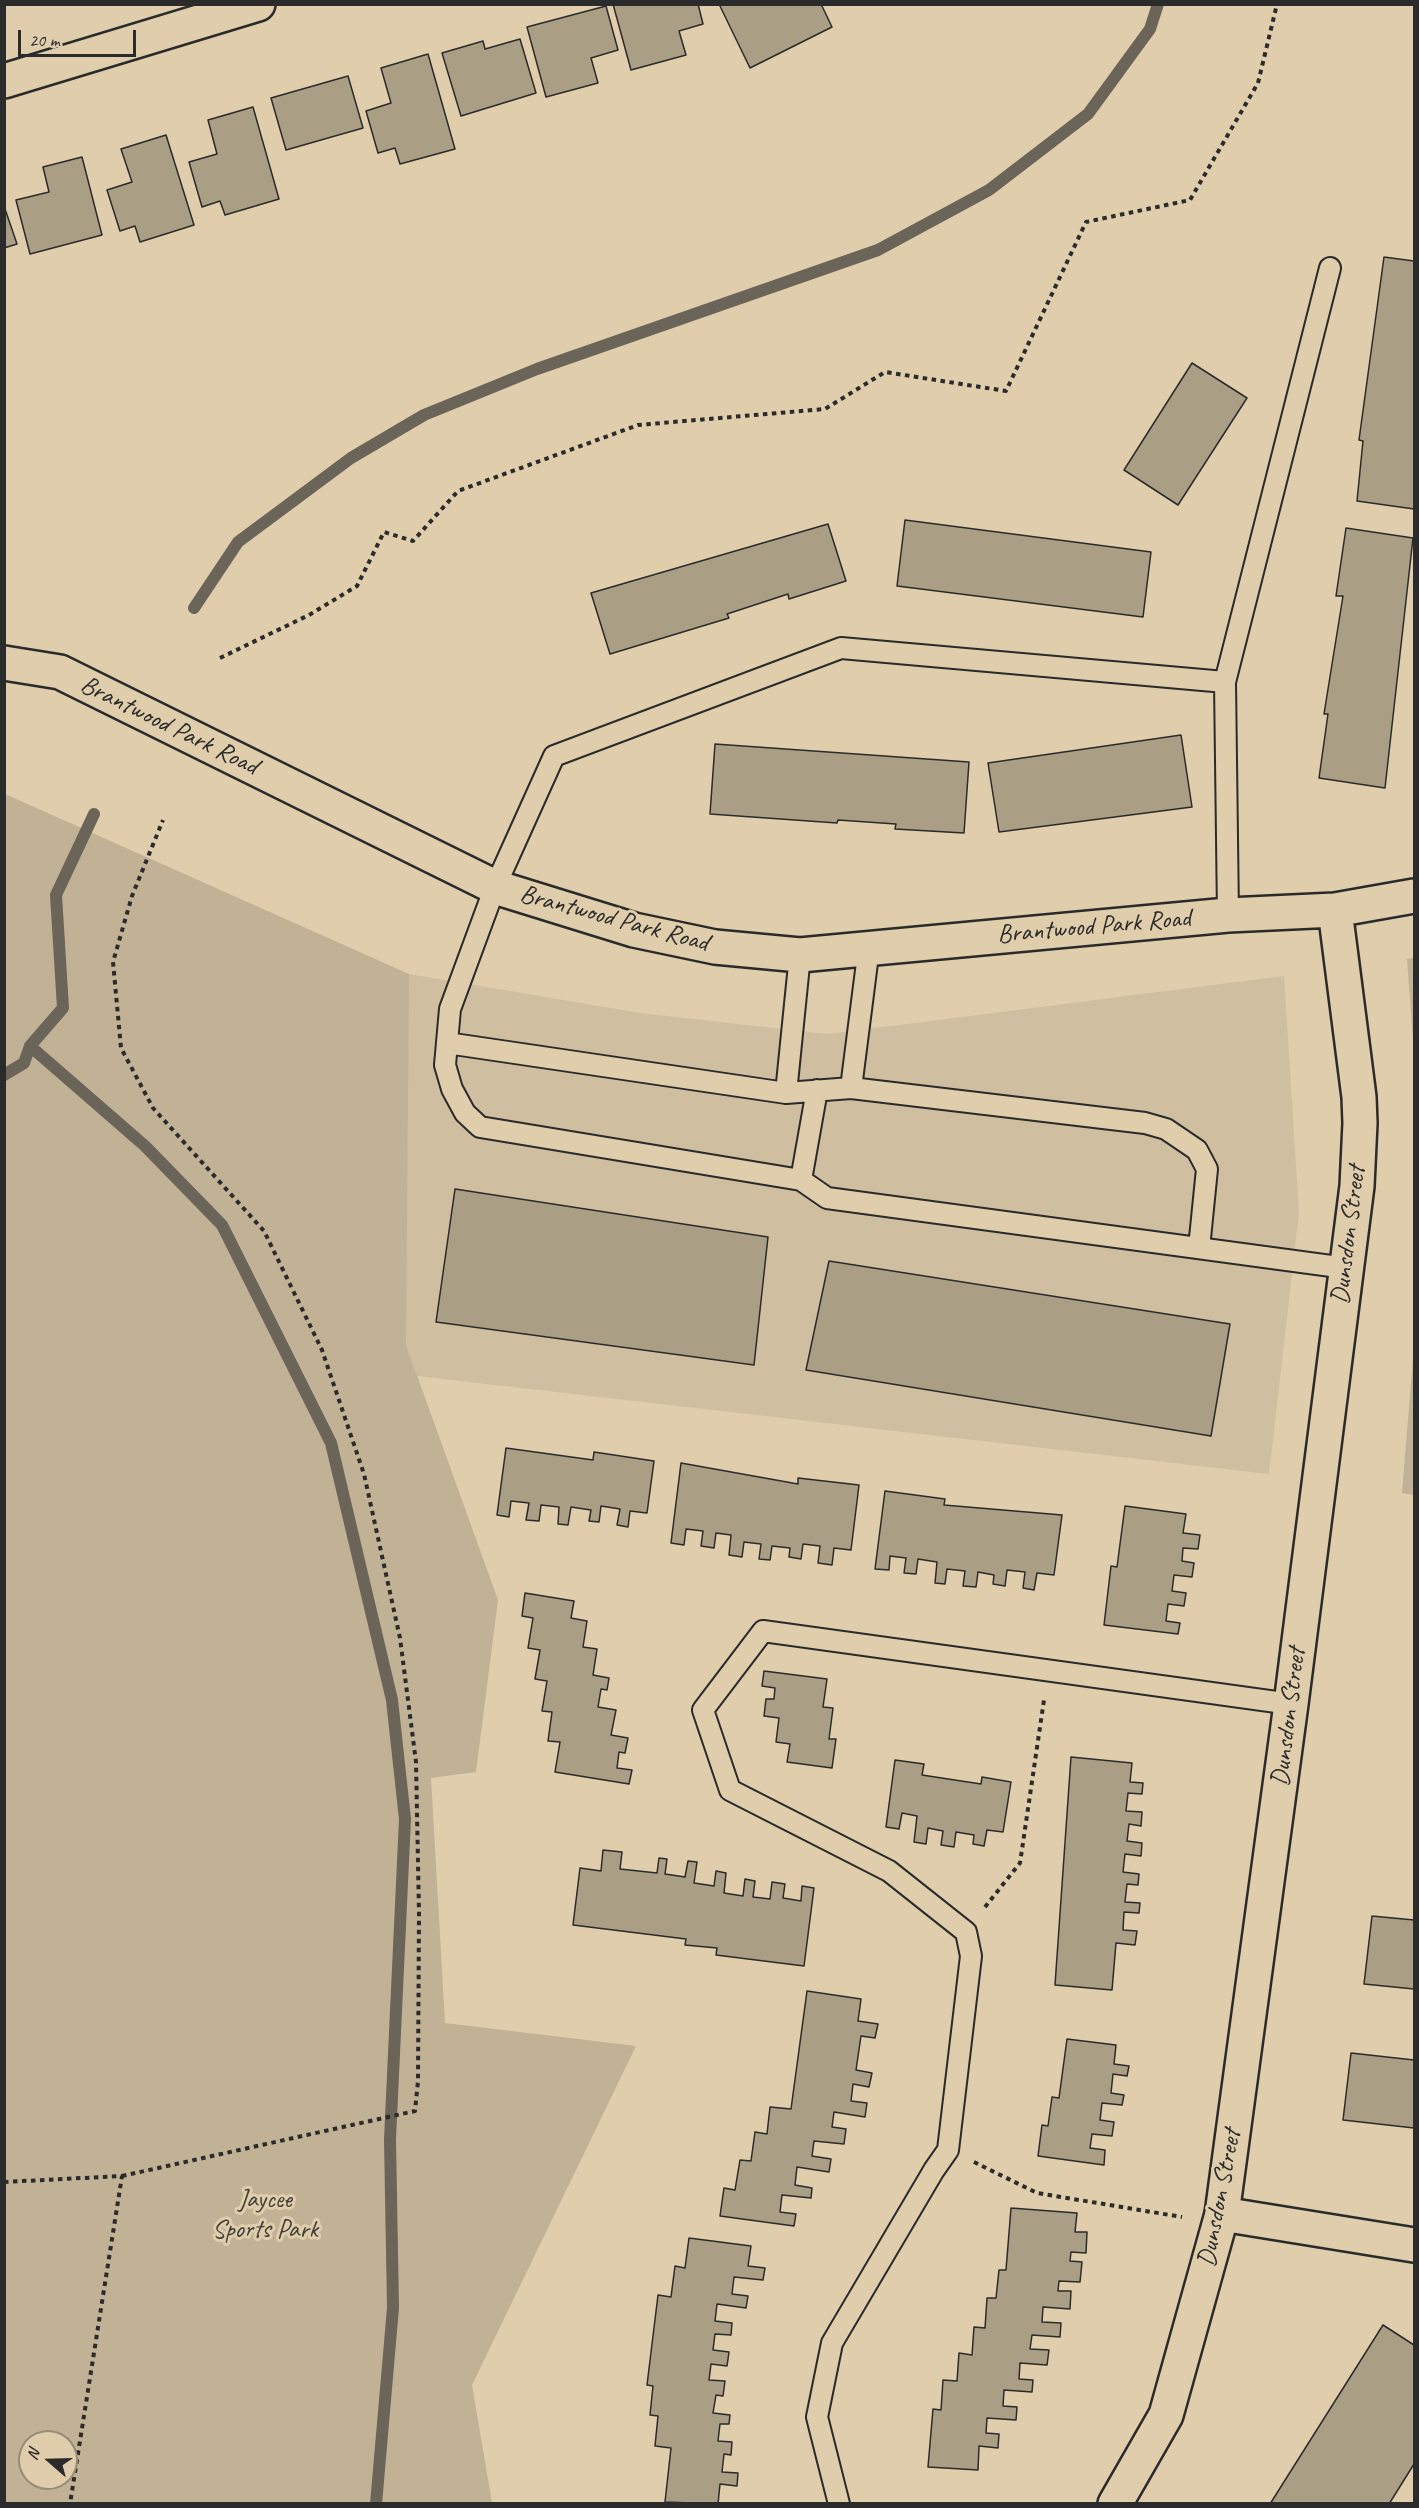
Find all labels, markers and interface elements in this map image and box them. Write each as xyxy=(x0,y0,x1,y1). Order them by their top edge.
scale bar xyxy=(21,18,140,56)
text: 20 m xyxy=(29,29,60,51)
street label: Brantwood Park Road xyxy=(75,670,263,782)
street label: Brantwood Park Road xyxy=(516,879,712,959)
street label: Brantwood Park Road xyxy=(996,903,1192,951)
street label: Dunsdon Street xyxy=(1325,1164,1373,1306)
street label: Dunsdon Street xyxy=(1265,1646,1313,1788)
street label: Dunsdon Street xyxy=(1191,2127,1249,2269)
park label: Jaycee Sports Park xyxy=(212,2184,318,2246)
north arrow xyxy=(18,2430,78,2490)
text: N xyxy=(22,2446,44,2463)

